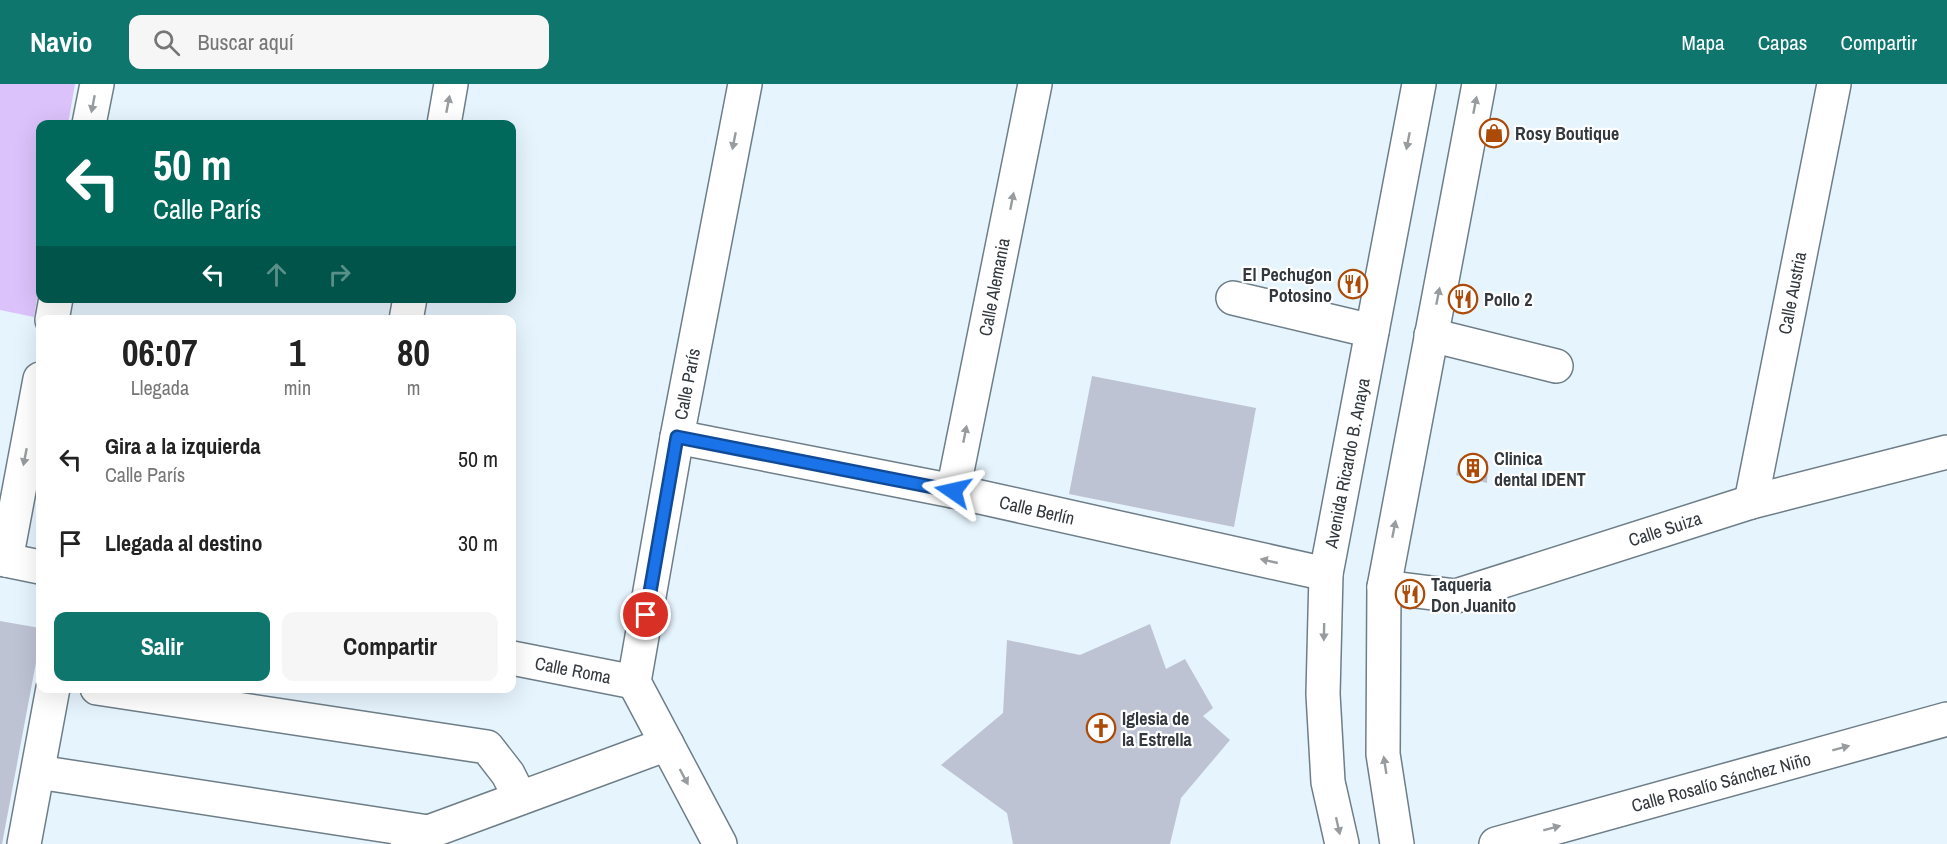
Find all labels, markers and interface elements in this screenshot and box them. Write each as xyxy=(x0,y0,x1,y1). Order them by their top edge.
search box xyxy=(129,15,549,69)
text: Navio xyxy=(30,23,93,61)
icon: search xyxy=(150,26,183,59)
text: Buscar aquí xyxy=(198,27,294,57)
text: Mapa xyxy=(1682,28,1725,57)
text: Capas xyxy=(1758,28,1807,57)
text: Compartir xyxy=(1840,28,1917,57)
one-way arrow xyxy=(88,95,97,114)
one-way arrow xyxy=(444,95,453,114)
one-way arrow xyxy=(1471,95,1480,114)
shop icon: Rosy Boutique xyxy=(1478,117,1510,149)
place label: Rosy Boutique xyxy=(1515,121,1619,146)
one-way arrow xyxy=(729,132,738,151)
one-way arrow xyxy=(1403,132,1412,151)
text: 50 m xyxy=(153,137,232,193)
icon: left xyxy=(54,144,132,222)
text: Calle París xyxy=(153,191,261,227)
one-way arrow xyxy=(1008,192,1017,211)
street label: Calle Alemania xyxy=(972,236,1016,338)
street label: Calle Austria xyxy=(1772,250,1812,336)
icon: left xyxy=(197,258,230,291)
icon: ahead xyxy=(260,258,293,291)
icon: right xyxy=(323,258,356,291)
place label: El Pechugon Potosino xyxy=(1243,262,1332,308)
restaurant icon: El Pechugon Potosino xyxy=(1337,268,1369,300)
restaurant icon: Pollo 2 xyxy=(1447,283,1479,315)
one-way arrow xyxy=(1434,286,1443,305)
place label: Pollo 2 xyxy=(1484,287,1532,312)
text: 06:07 xyxy=(122,329,198,377)
text: 1 xyxy=(289,329,306,377)
text: 80 xyxy=(397,329,430,377)
street label: Calle París xyxy=(668,346,706,422)
text: Llegada xyxy=(131,374,189,401)
text: min xyxy=(284,374,311,401)
text: m xyxy=(407,374,420,401)
street label: Avenida Ricardo B. Anaya xyxy=(1318,376,1376,551)
one-way arrow xyxy=(961,424,970,443)
text: Gira a la izquierda xyxy=(105,431,260,461)
icon: left xyxy=(54,443,87,476)
text: 50 m xyxy=(458,444,498,474)
place label: Clinica dental IDENT xyxy=(1494,446,1586,492)
one-way arrow xyxy=(21,448,30,467)
building icon: Clinica dental IDENT xyxy=(1457,452,1489,484)
position arrow xyxy=(921,459,985,523)
text: Calle París xyxy=(105,461,185,488)
street label: Calle Berlín xyxy=(997,489,1077,531)
street label: Calle Suiza xyxy=(1625,505,1705,553)
one-way arrow xyxy=(1390,519,1399,538)
icon: arrive xyxy=(54,527,87,560)
text: Llegada al destino xyxy=(105,528,262,558)
text: 30 m xyxy=(458,528,498,558)
one-way arrow xyxy=(1259,556,1278,566)
place label: Taqueria Don Juanito xyxy=(1431,572,1516,618)
restaurant icon: Taqueria Don Juanito xyxy=(1394,578,1426,610)
pin xyxy=(620,589,671,640)
icon: arrive xyxy=(629,598,662,631)
button: Salir xyxy=(54,612,270,681)
button: Compartir xyxy=(282,612,498,681)
one-way arrow xyxy=(1319,623,1329,642)
street label: Calle Roma xyxy=(533,650,613,690)
place label: Iglesia de la Estrella xyxy=(1122,706,1193,752)
church icon: Iglesia de la Estrella xyxy=(1085,712,1117,744)
one-way arrow xyxy=(1832,743,1850,752)
street label: Calle Rosalío Sánchez Niño xyxy=(1629,746,1813,818)
one-way arrow xyxy=(1380,756,1389,775)
one-way arrow xyxy=(679,768,689,785)
one-way arrow xyxy=(1334,817,1343,836)
one-way arrow xyxy=(1543,823,1561,833)

